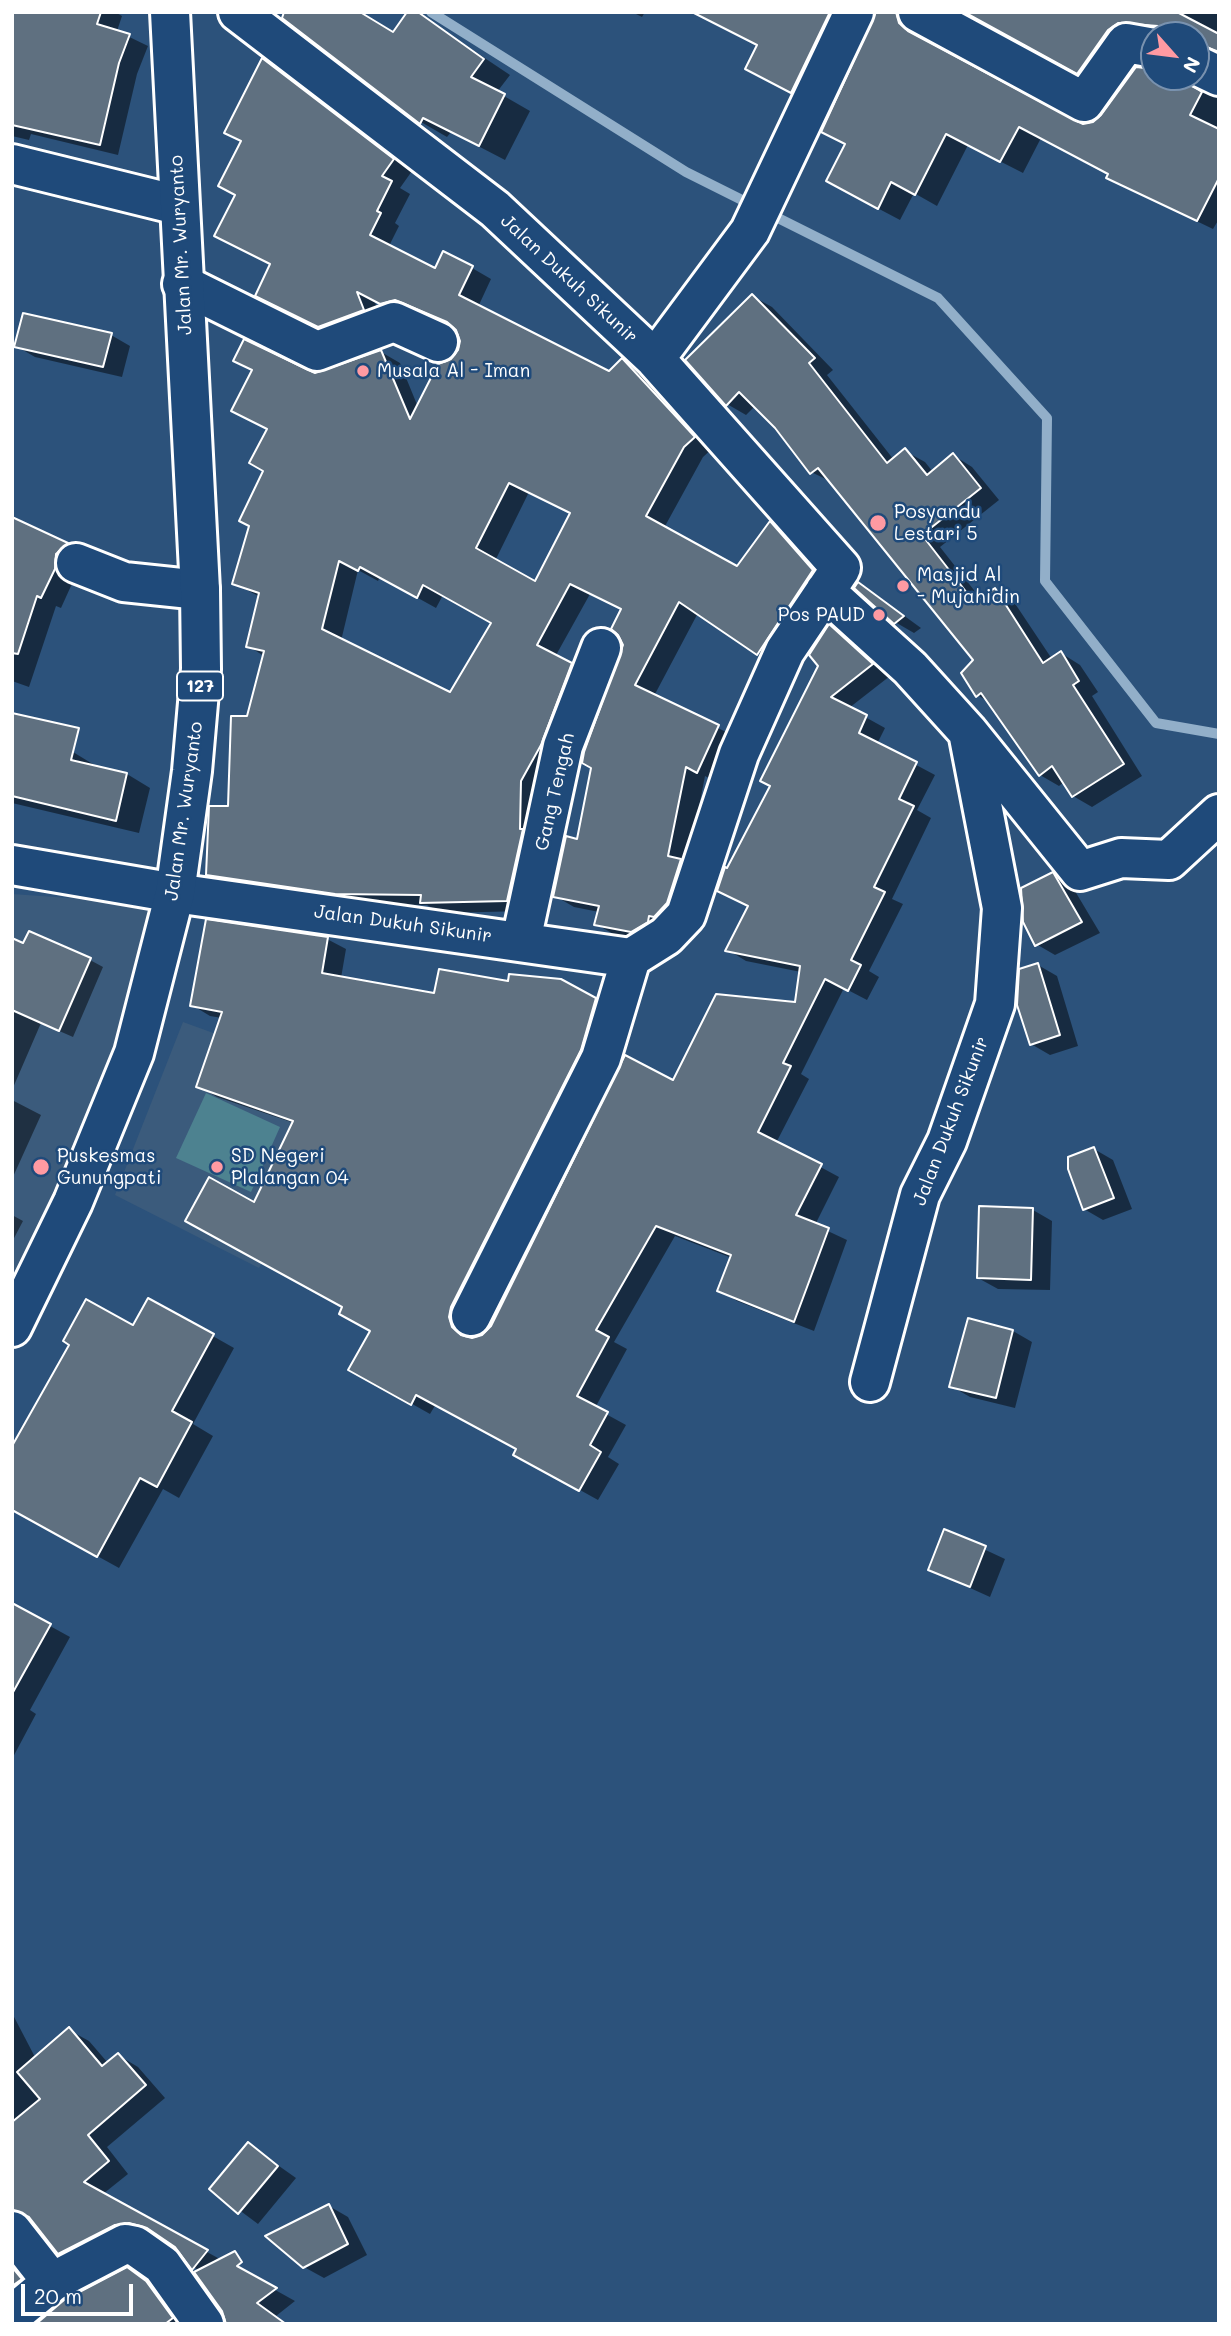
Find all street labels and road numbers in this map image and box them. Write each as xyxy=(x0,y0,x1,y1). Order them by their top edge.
street label: Jalan Mr. Wuryanto xyxy=(165,154,197,336)
street label: Jalan Dukuh Sikunir xyxy=(496,210,642,348)
road number: 127 xyxy=(177,672,223,700)
street label: Jalan Mr. Wuryanto xyxy=(160,720,208,902)
street label: Gang Tengah xyxy=(530,731,580,853)
street label: Jalan Dukuh Sikunir xyxy=(313,900,493,948)
street label: Jalan Dukuh Sikunir xyxy=(908,1033,994,1209)

